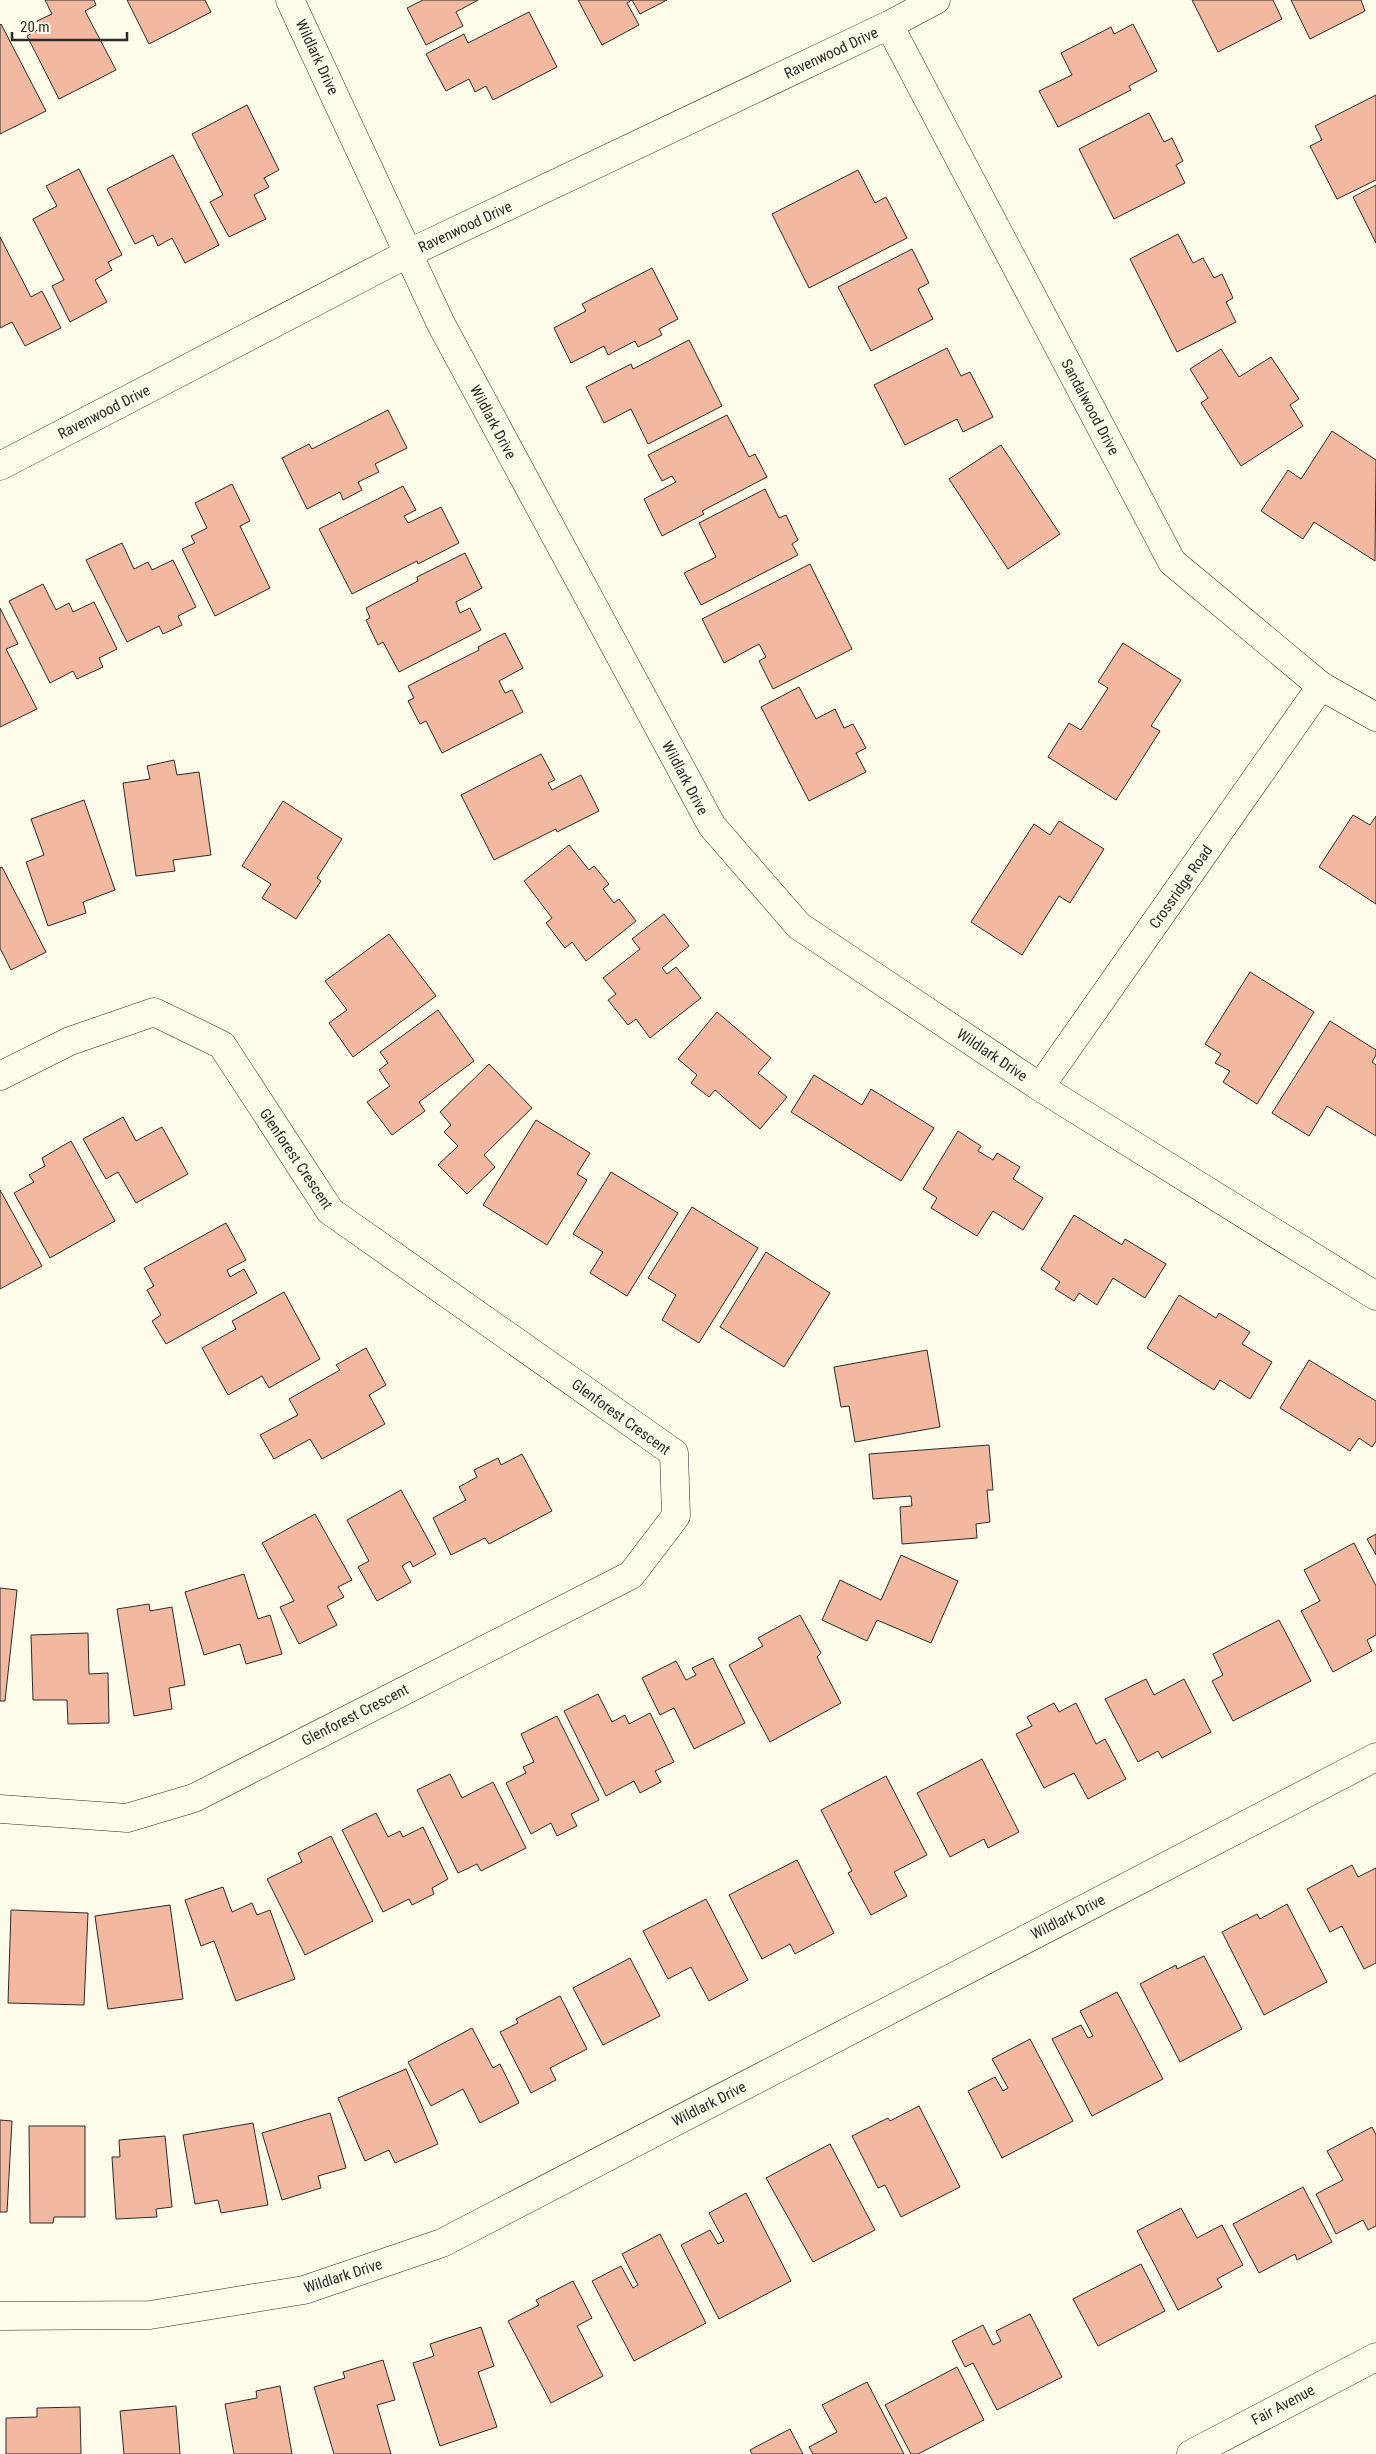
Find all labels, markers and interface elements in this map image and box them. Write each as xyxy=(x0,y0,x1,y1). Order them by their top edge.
scale bar xyxy=(12,10,128,42)
street label: Wildlark Drive xyxy=(292,16,342,98)
text: 20 m xyxy=(20,18,50,36)
street label: Ravenwood Drive xyxy=(781,23,881,83)
street label: Ravenwood Drive xyxy=(415,197,515,257)
street label: Sandalwood Drive xyxy=(1057,356,1123,458)
street label: Ravenwood Drive xyxy=(55,381,153,443)
street label: Wildlark Drive xyxy=(466,382,520,462)
street label: Wildlark Drive xyxy=(658,738,712,818)
street label: Crossridge Road xyxy=(1146,842,1216,932)
street label: Wildlark Drive xyxy=(953,1025,1031,1085)
street label: Glenforest Crescent xyxy=(256,1105,336,1213)
street label: Glenforest Crescent xyxy=(568,1375,674,1459)
street label: Glenforest Crescent xyxy=(299,1680,411,1750)
street label: Wildlark Drive xyxy=(1028,1891,1108,1943)
street label: Wildlark Drive xyxy=(669,2078,749,2130)
street label: Wildlark Drive xyxy=(302,2255,384,2297)
street label: Fair Avenue xyxy=(1248,2381,1318,2429)

